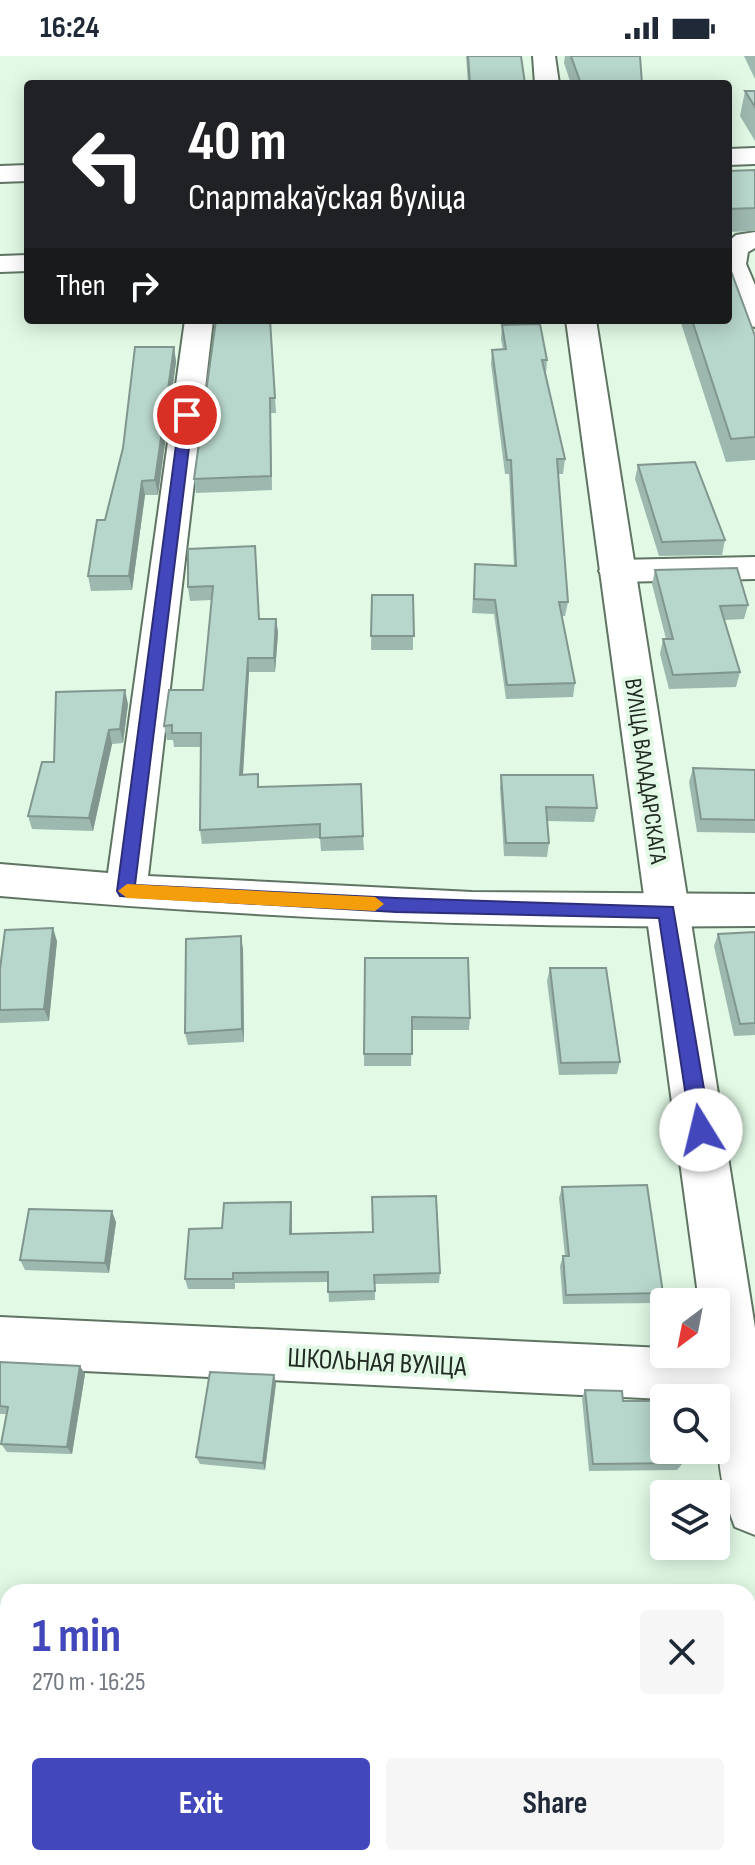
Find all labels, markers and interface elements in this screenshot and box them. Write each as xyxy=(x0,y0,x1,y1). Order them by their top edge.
text: 16:24 xyxy=(40,10,100,46)
text: 40 m xyxy=(188,109,287,176)
icon: left xyxy=(56,112,160,216)
text: Спартакаўская вуліца xyxy=(188,177,466,220)
icon: right xyxy=(122,264,166,308)
text: Then xyxy=(56,268,106,304)
pin xyxy=(153,381,221,449)
icon: arrive xyxy=(165,393,209,437)
street label: ВУЛІЦА ВАЛАДАРСКАГА xyxy=(618,677,673,866)
position arrow xyxy=(659,1088,743,1172)
north arrow xyxy=(650,1288,730,1368)
map controls xyxy=(650,1288,730,1560)
street label: ШКОЛЬНАЯ ВУЛІЦА xyxy=(287,1341,468,1384)
button: search xyxy=(650,1384,730,1464)
button: layers xyxy=(650,1480,730,1560)
text: 1 min xyxy=(32,1608,121,1665)
button: close xyxy=(640,1610,724,1694)
text: 270 m · 16:25 xyxy=(32,1667,145,1698)
button: Exit xyxy=(32,1758,370,1850)
button: Share xyxy=(386,1758,724,1850)

